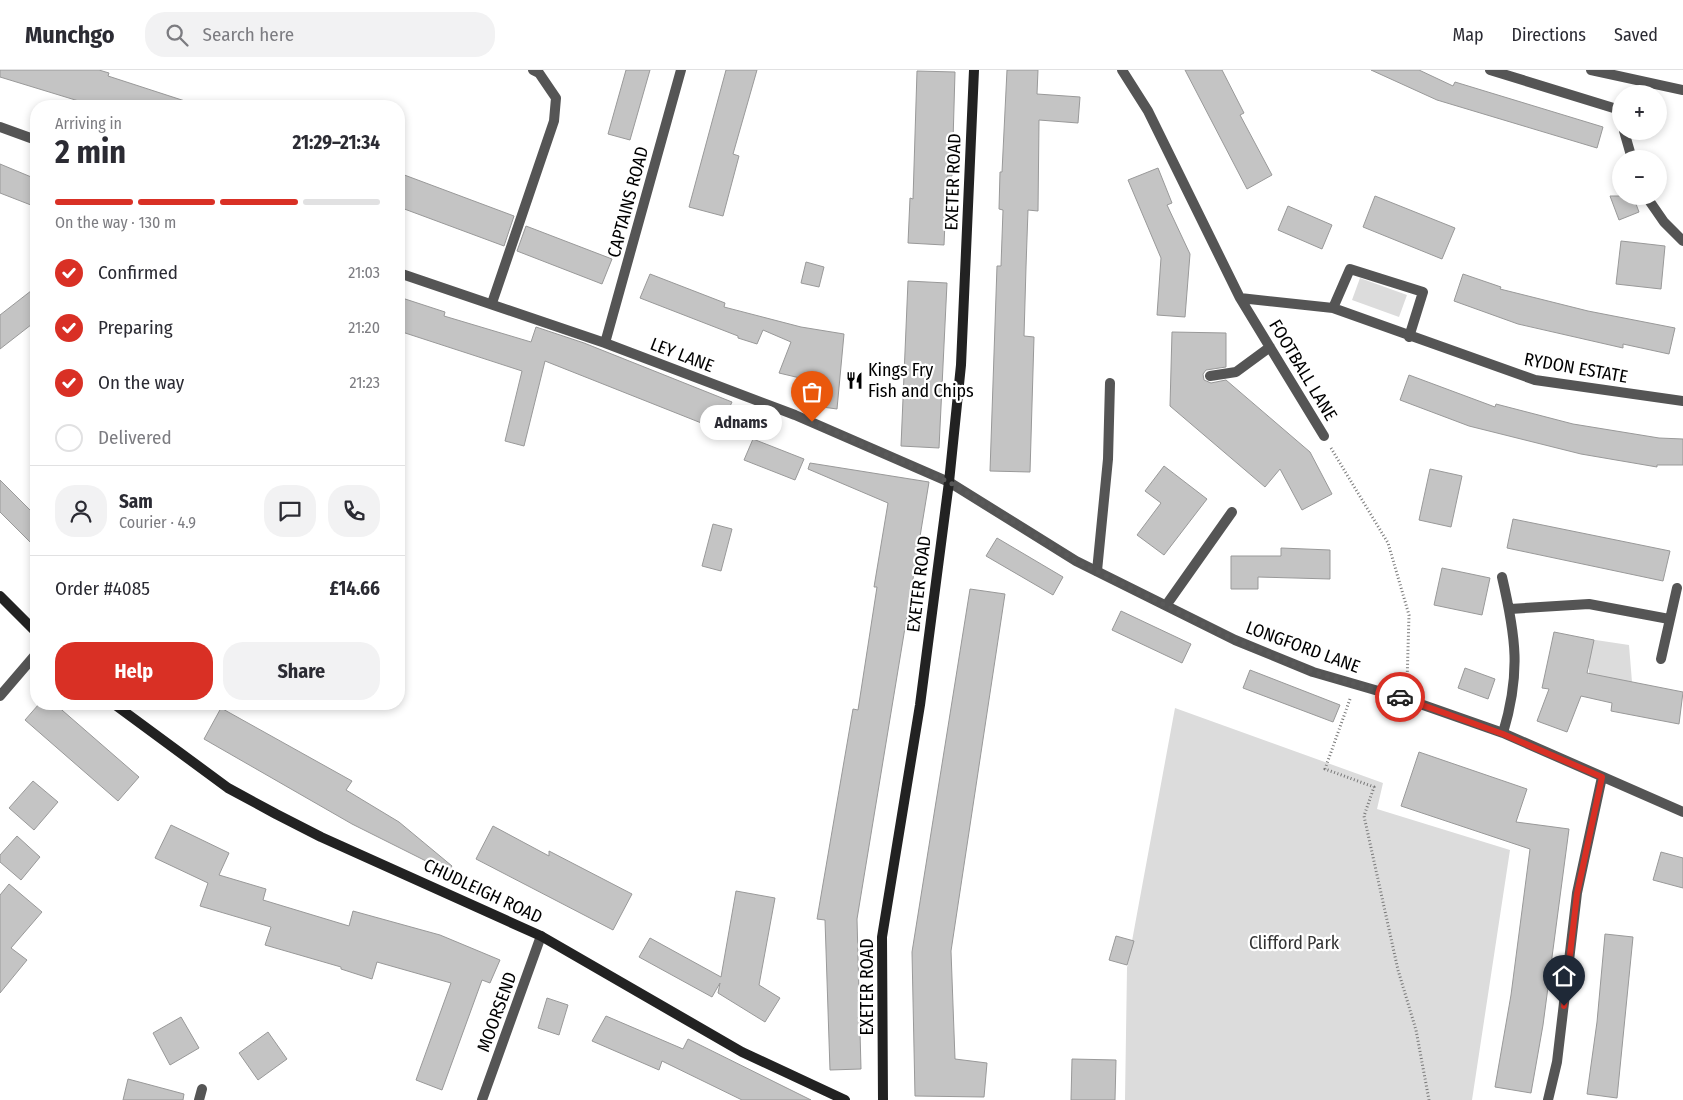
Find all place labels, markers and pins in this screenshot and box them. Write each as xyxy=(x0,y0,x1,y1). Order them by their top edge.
place label: Kings Fry Fish and Chips xyxy=(868,359,974,402)
restaurant icon: Kings Fry Fish and Chips xyxy=(844,370,864,390)
pin xyxy=(791,371,833,422)
callout: Adnams xyxy=(700,404,782,440)
pin xyxy=(1543,955,1585,1006)

